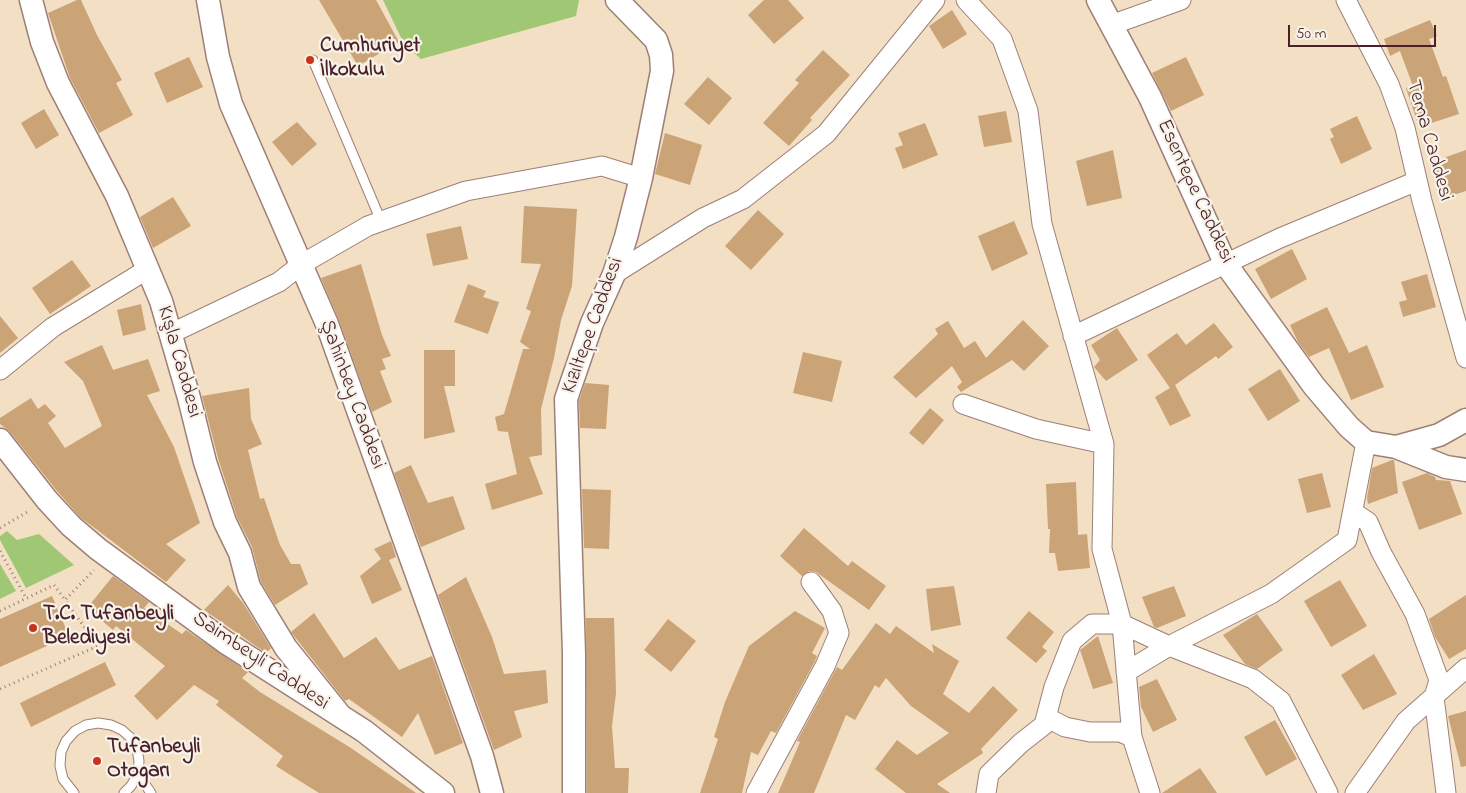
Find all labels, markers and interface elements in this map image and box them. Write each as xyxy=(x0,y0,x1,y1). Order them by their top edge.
scale bar xyxy=(1291,15,1438,47)
text: 50 m xyxy=(1296,23,1326,45)
place label: Cumhuriyet İlkokulu xyxy=(320,35,420,85)
marker: Cumhuriyet İlkokulu xyxy=(304,54,316,66)
street label: Tema Caddesi xyxy=(1399,78,1457,204)
street label: Esentepe Caddesi xyxy=(1150,116,1238,268)
street label: Kızıltepe Caddesi xyxy=(558,255,630,397)
street label: Kışla Caddesi xyxy=(150,303,206,421)
street label: Şahinbey Caddesi xyxy=(312,317,390,473)
place label: T.C. Tufanbeyli Belediyesi xyxy=(43,603,174,653)
street label: Saimbeyli Caddesi xyxy=(187,607,333,717)
marker: T.C. Tufanbeyli Belediyesi xyxy=(27,622,39,634)
place label: Tufanbeyli Otogarı xyxy=(107,736,201,786)
marker: Tufanbeyli Otogarı xyxy=(91,755,103,767)

